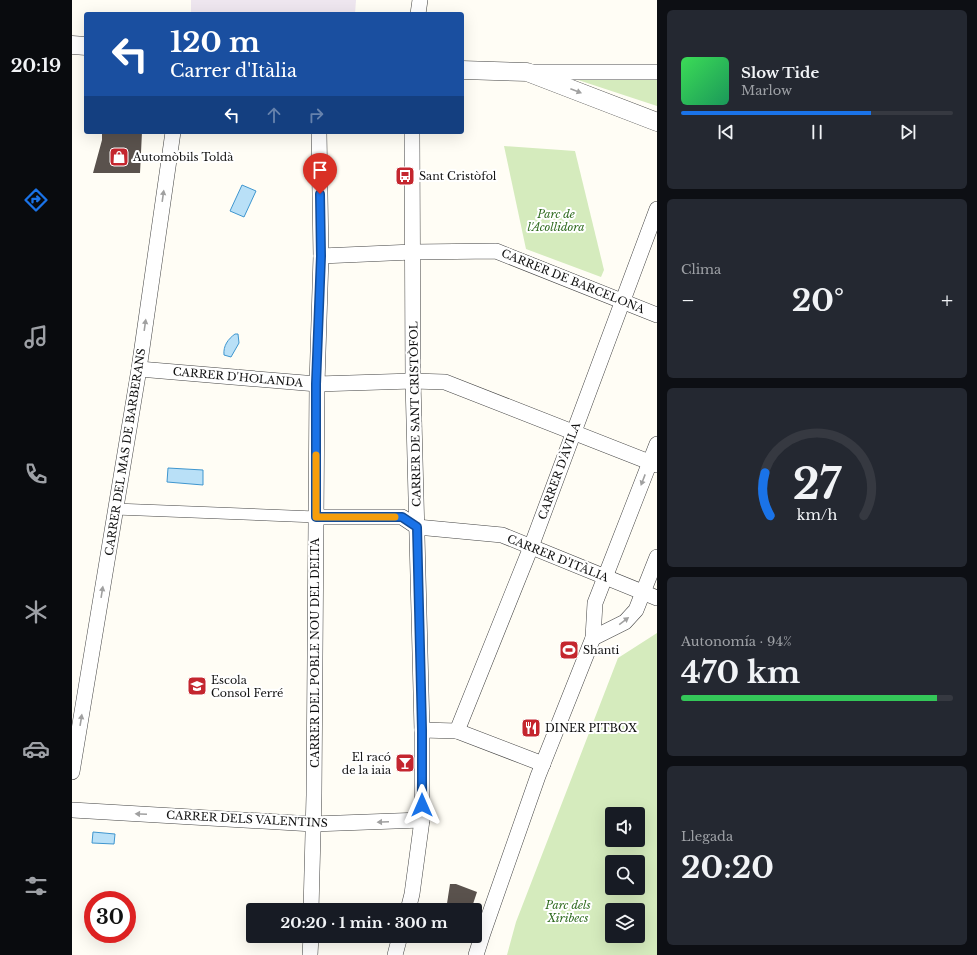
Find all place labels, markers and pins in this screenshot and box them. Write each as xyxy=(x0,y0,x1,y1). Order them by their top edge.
shop icon: Automòbils Toldà xyxy=(108,146,130,168)
place label: Automòbils Toldà xyxy=(132,150,234,164)
pin xyxy=(303,153,337,194)
bus stop icon: Sant Cristòfol xyxy=(394,165,416,187)
place label: Sant Cristòfol xyxy=(419,169,497,183)
sports icon: Shanti xyxy=(558,639,580,661)
place label: Shanti xyxy=(583,643,619,657)
place label: Escola Consol Ferré xyxy=(211,673,283,700)
school or university icon: Escola Consol Ferré xyxy=(186,675,208,697)
restaurant icon: DINER PITBOX xyxy=(520,717,542,739)
place label: DINER PITBOX xyxy=(545,721,638,735)
place label: El racó de la iaia xyxy=(342,750,392,777)
bar icon: El racó de la iaia xyxy=(394,752,416,774)

